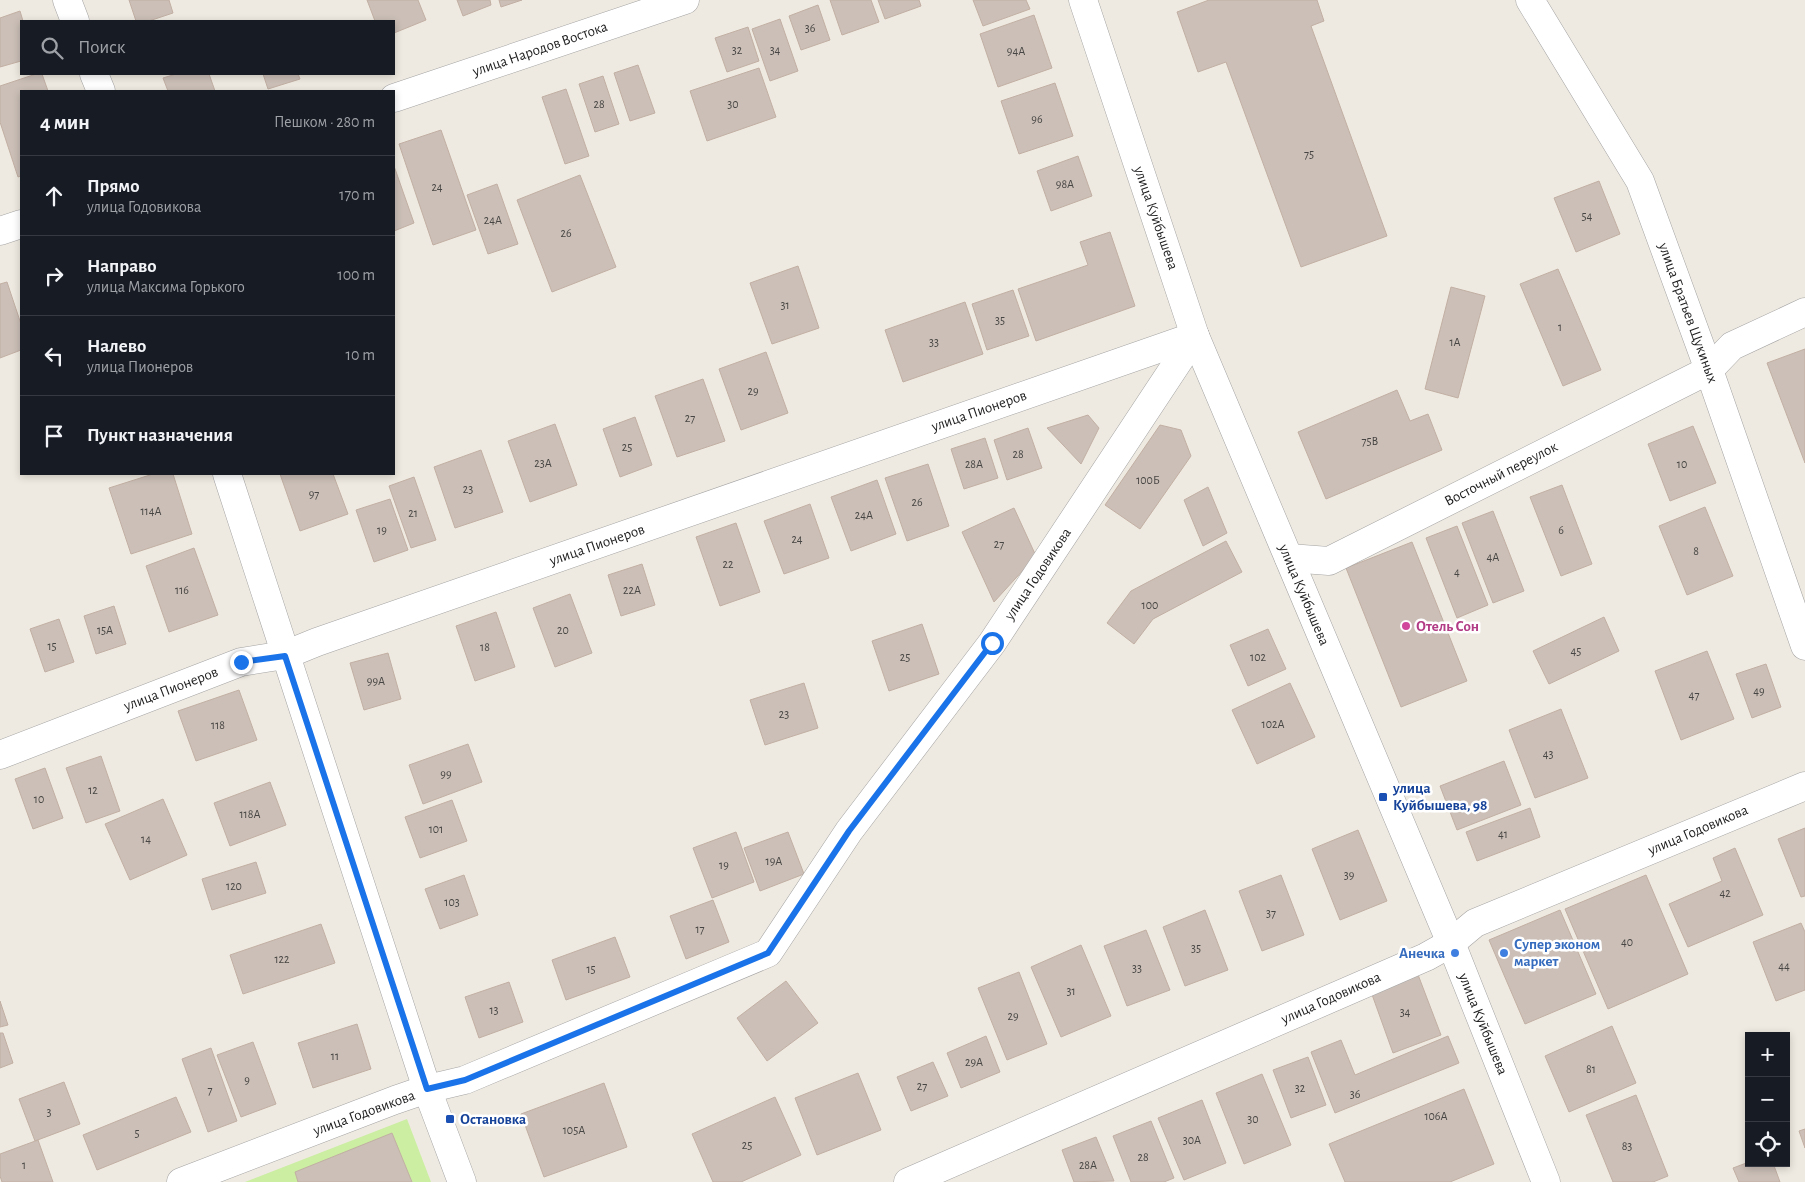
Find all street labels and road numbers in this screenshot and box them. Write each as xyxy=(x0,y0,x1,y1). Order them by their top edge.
street label: улица Народов Востока xyxy=(470,19,610,79)
street label: улица Куйбышева xyxy=(1131,163,1181,272)
street label: улица Братьев Щукиных xyxy=(1655,240,1720,385)
street label: улица Пионеров xyxy=(929,388,1029,435)
street label: Восточный переулок xyxy=(1442,439,1560,509)
street label: улица Пионеров xyxy=(547,522,647,569)
street label: улица Годовикова xyxy=(1001,525,1074,623)
street label: улица Куйбышева xyxy=(1276,541,1332,648)
street label: улица Пионеров xyxy=(121,664,220,714)
street label: улица Годовикова xyxy=(1645,802,1750,858)
street label: улица Годовикова xyxy=(1278,969,1383,1027)
street label: улица Куйбышева xyxy=(1455,970,1510,1077)
street label: улица Годовикова xyxy=(310,1088,417,1139)

